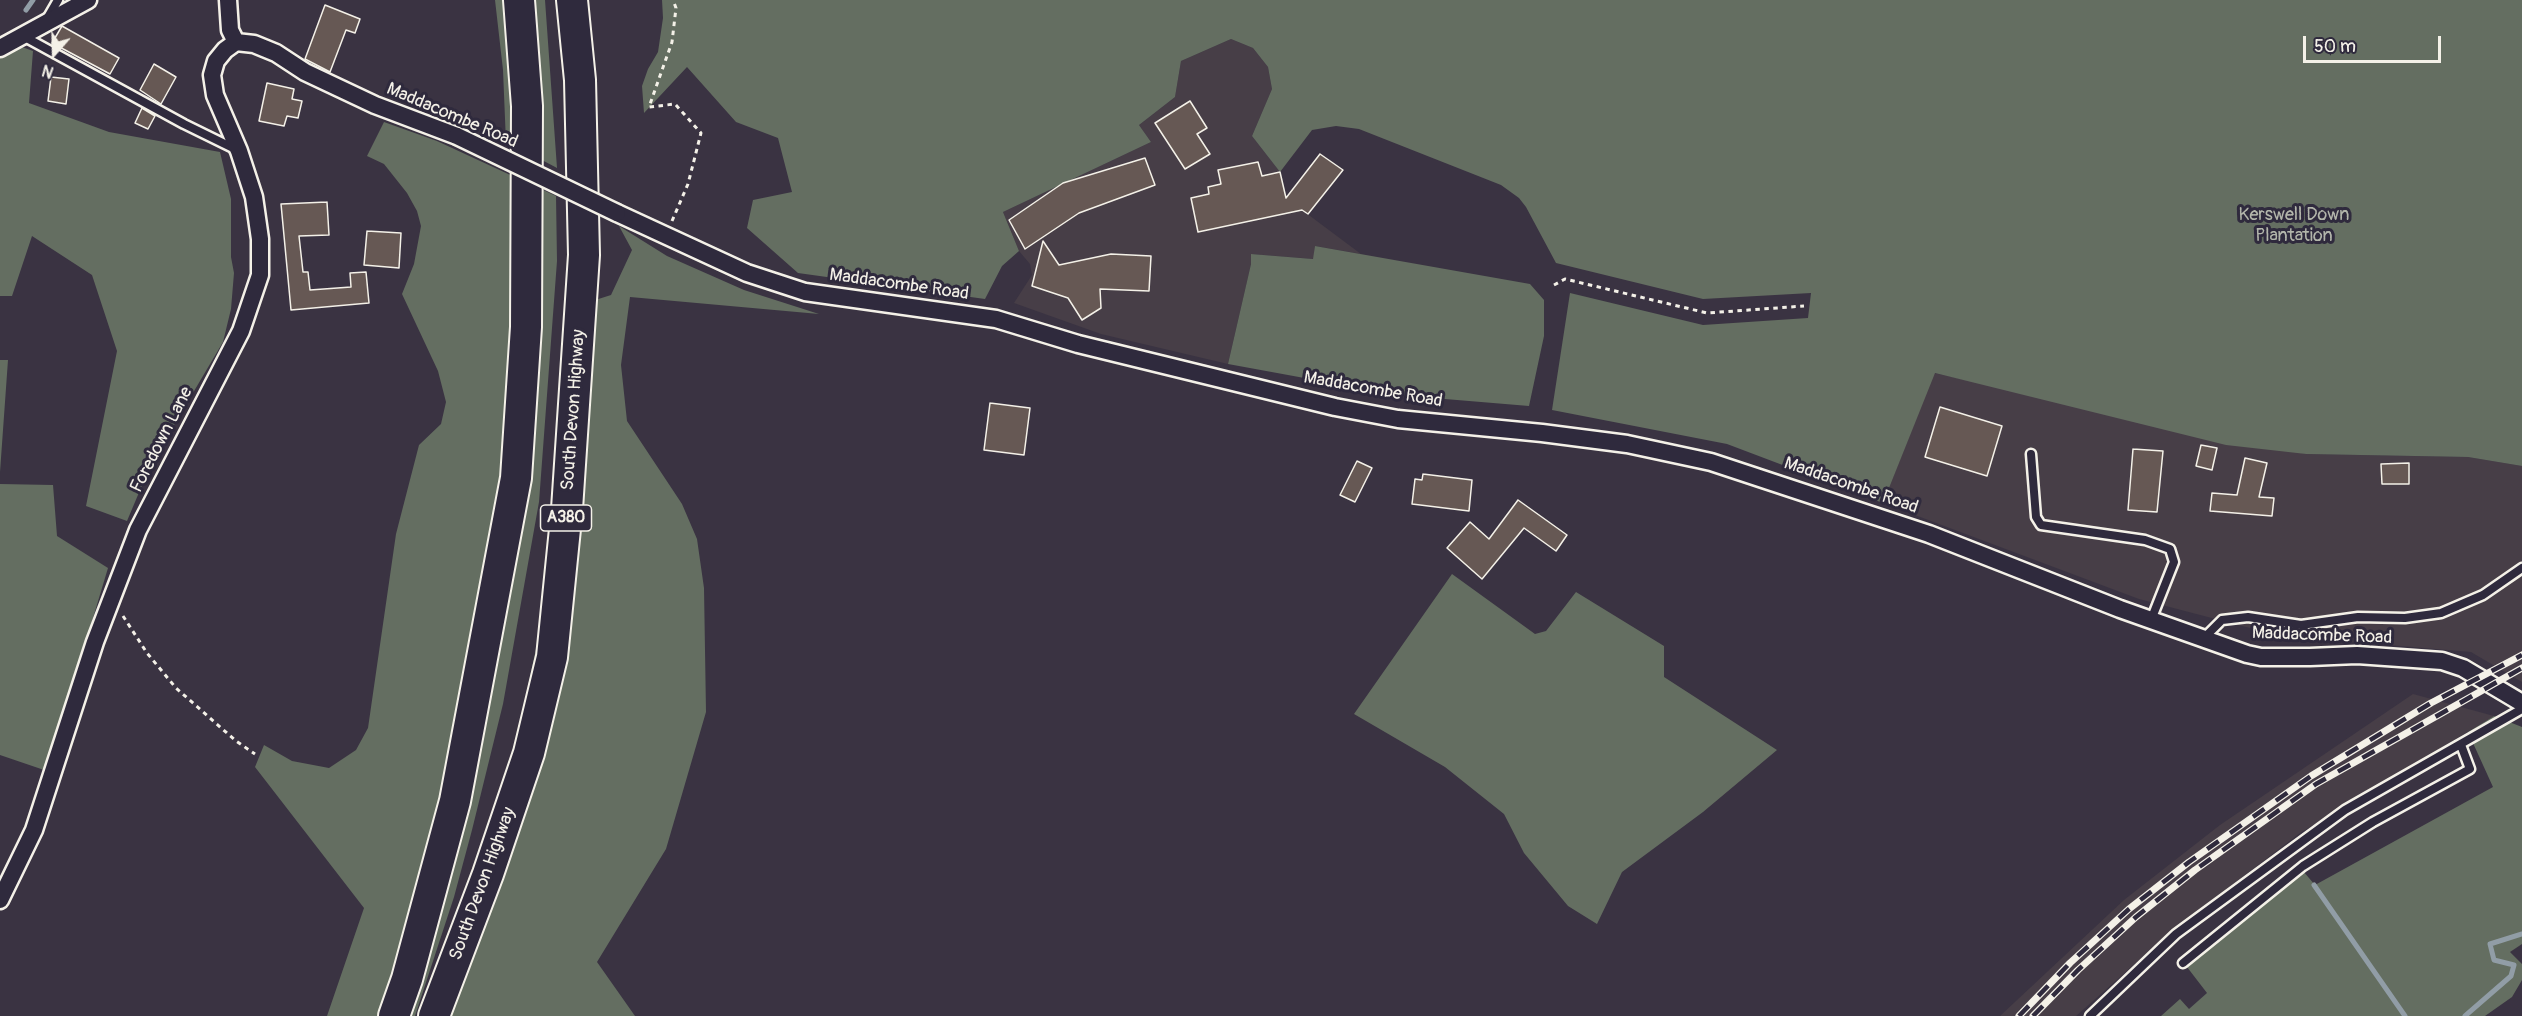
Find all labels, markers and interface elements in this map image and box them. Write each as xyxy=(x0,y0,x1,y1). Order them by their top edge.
north arrow xyxy=(24,24,84,84)
scale bar xyxy=(2306,24,2444,62)
text: 50 m xyxy=(2314,35,2356,58)
text: N xyxy=(39,60,56,82)
street label: Maddacombe Road xyxy=(383,79,521,153)
park label: Kerswell Down Plantation xyxy=(2239,204,2349,246)
street label: Maddacombe Road xyxy=(828,265,970,305)
street label: South Devon Highway xyxy=(558,329,590,491)
street label: Maddacombe Road xyxy=(1302,367,1444,413)
street label: Foredown Lane xyxy=(126,384,198,496)
street label: Maddacombe Road xyxy=(1781,453,1921,519)
road number: A380 xyxy=(540,505,592,531)
street label: Maddacombe Road xyxy=(2251,623,2393,649)
street label: South Devon Highway xyxy=(445,805,521,963)

